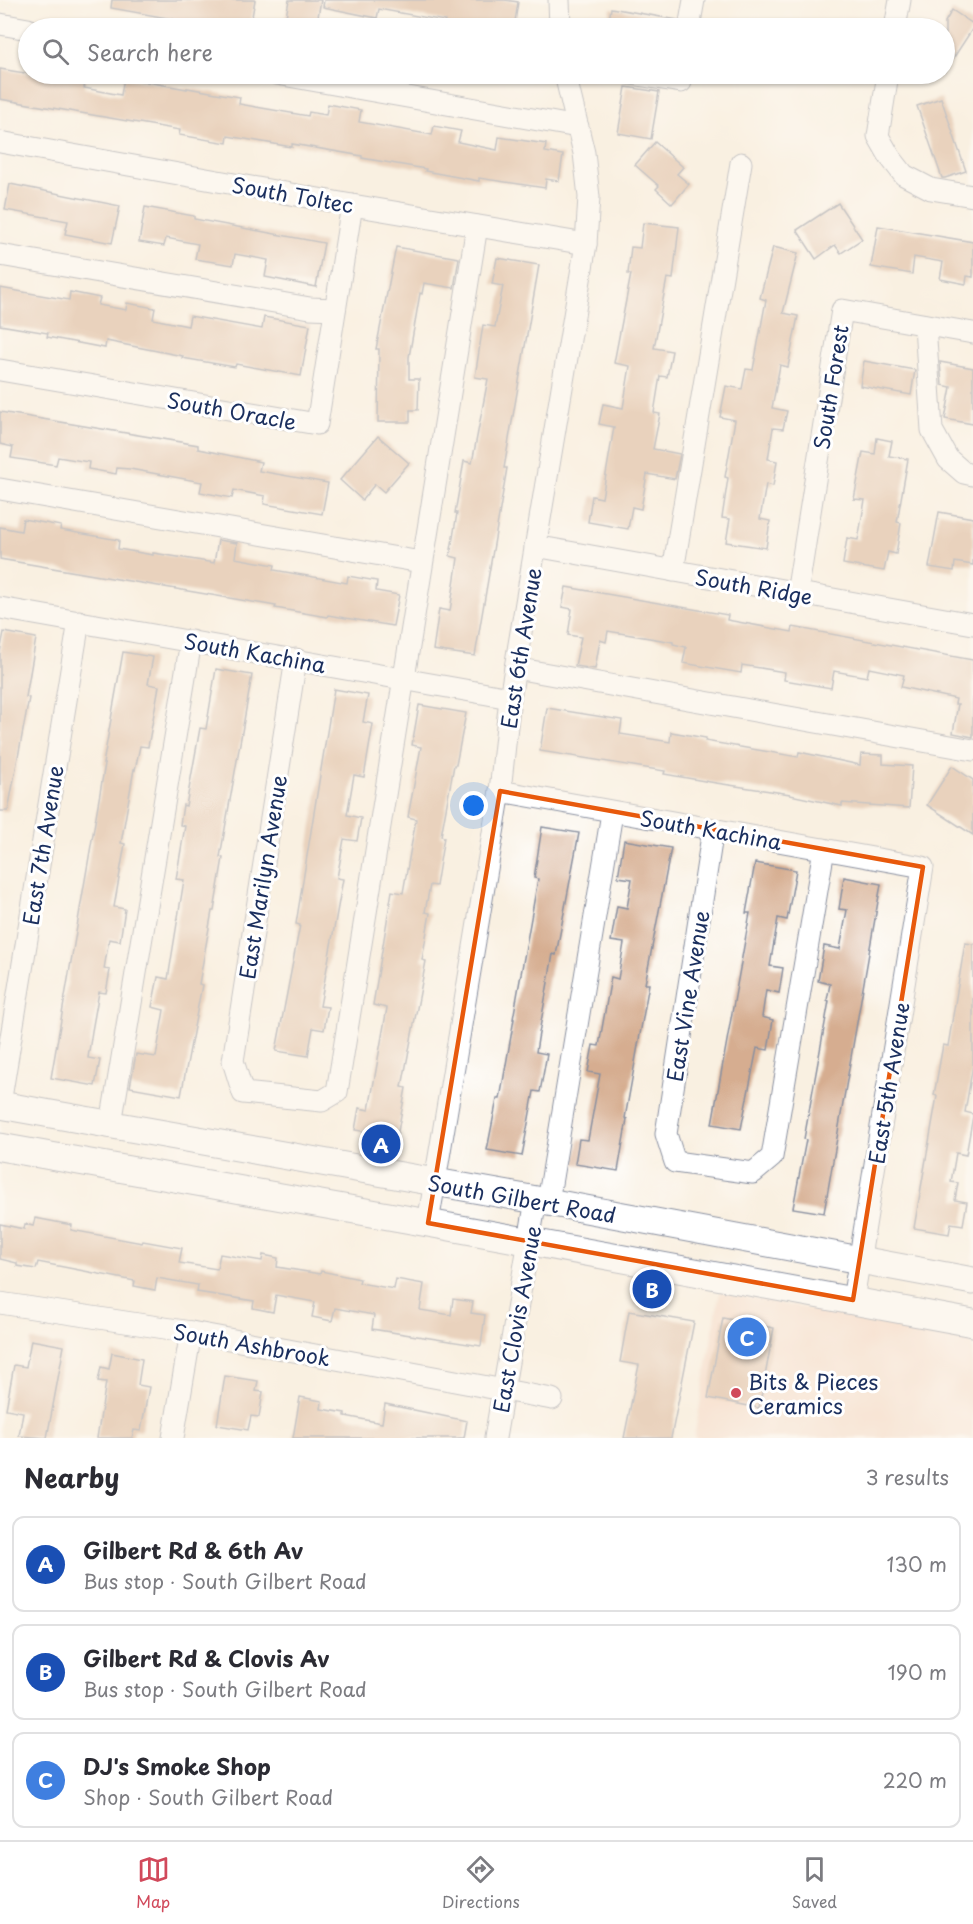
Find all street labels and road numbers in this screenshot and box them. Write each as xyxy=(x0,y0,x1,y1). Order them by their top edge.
street label: South Toltec xyxy=(230,168,356,220)
street label: South Forest xyxy=(804,322,856,452)
street label: South Oracle xyxy=(165,383,299,437)
street label: South Ridge xyxy=(693,560,815,612)
street label: East 6th Avenue xyxy=(491,565,549,731)
street label: South Kachina xyxy=(182,624,329,680)
street label: East 7th Avenue xyxy=(14,763,70,927)
street label: East Marilyn Avenue xyxy=(230,773,294,981)
street label: South Kachina xyxy=(638,801,785,857)
street label: East Vine Avenue xyxy=(658,908,716,1084)
street label: East 5th Avenue xyxy=(859,1000,917,1166)
street label: South Gilbert Road xyxy=(425,1166,619,1230)
street label: East Clovis Avenue xyxy=(484,1223,548,1415)
street label: South Ashbrook xyxy=(171,1314,333,1374)

